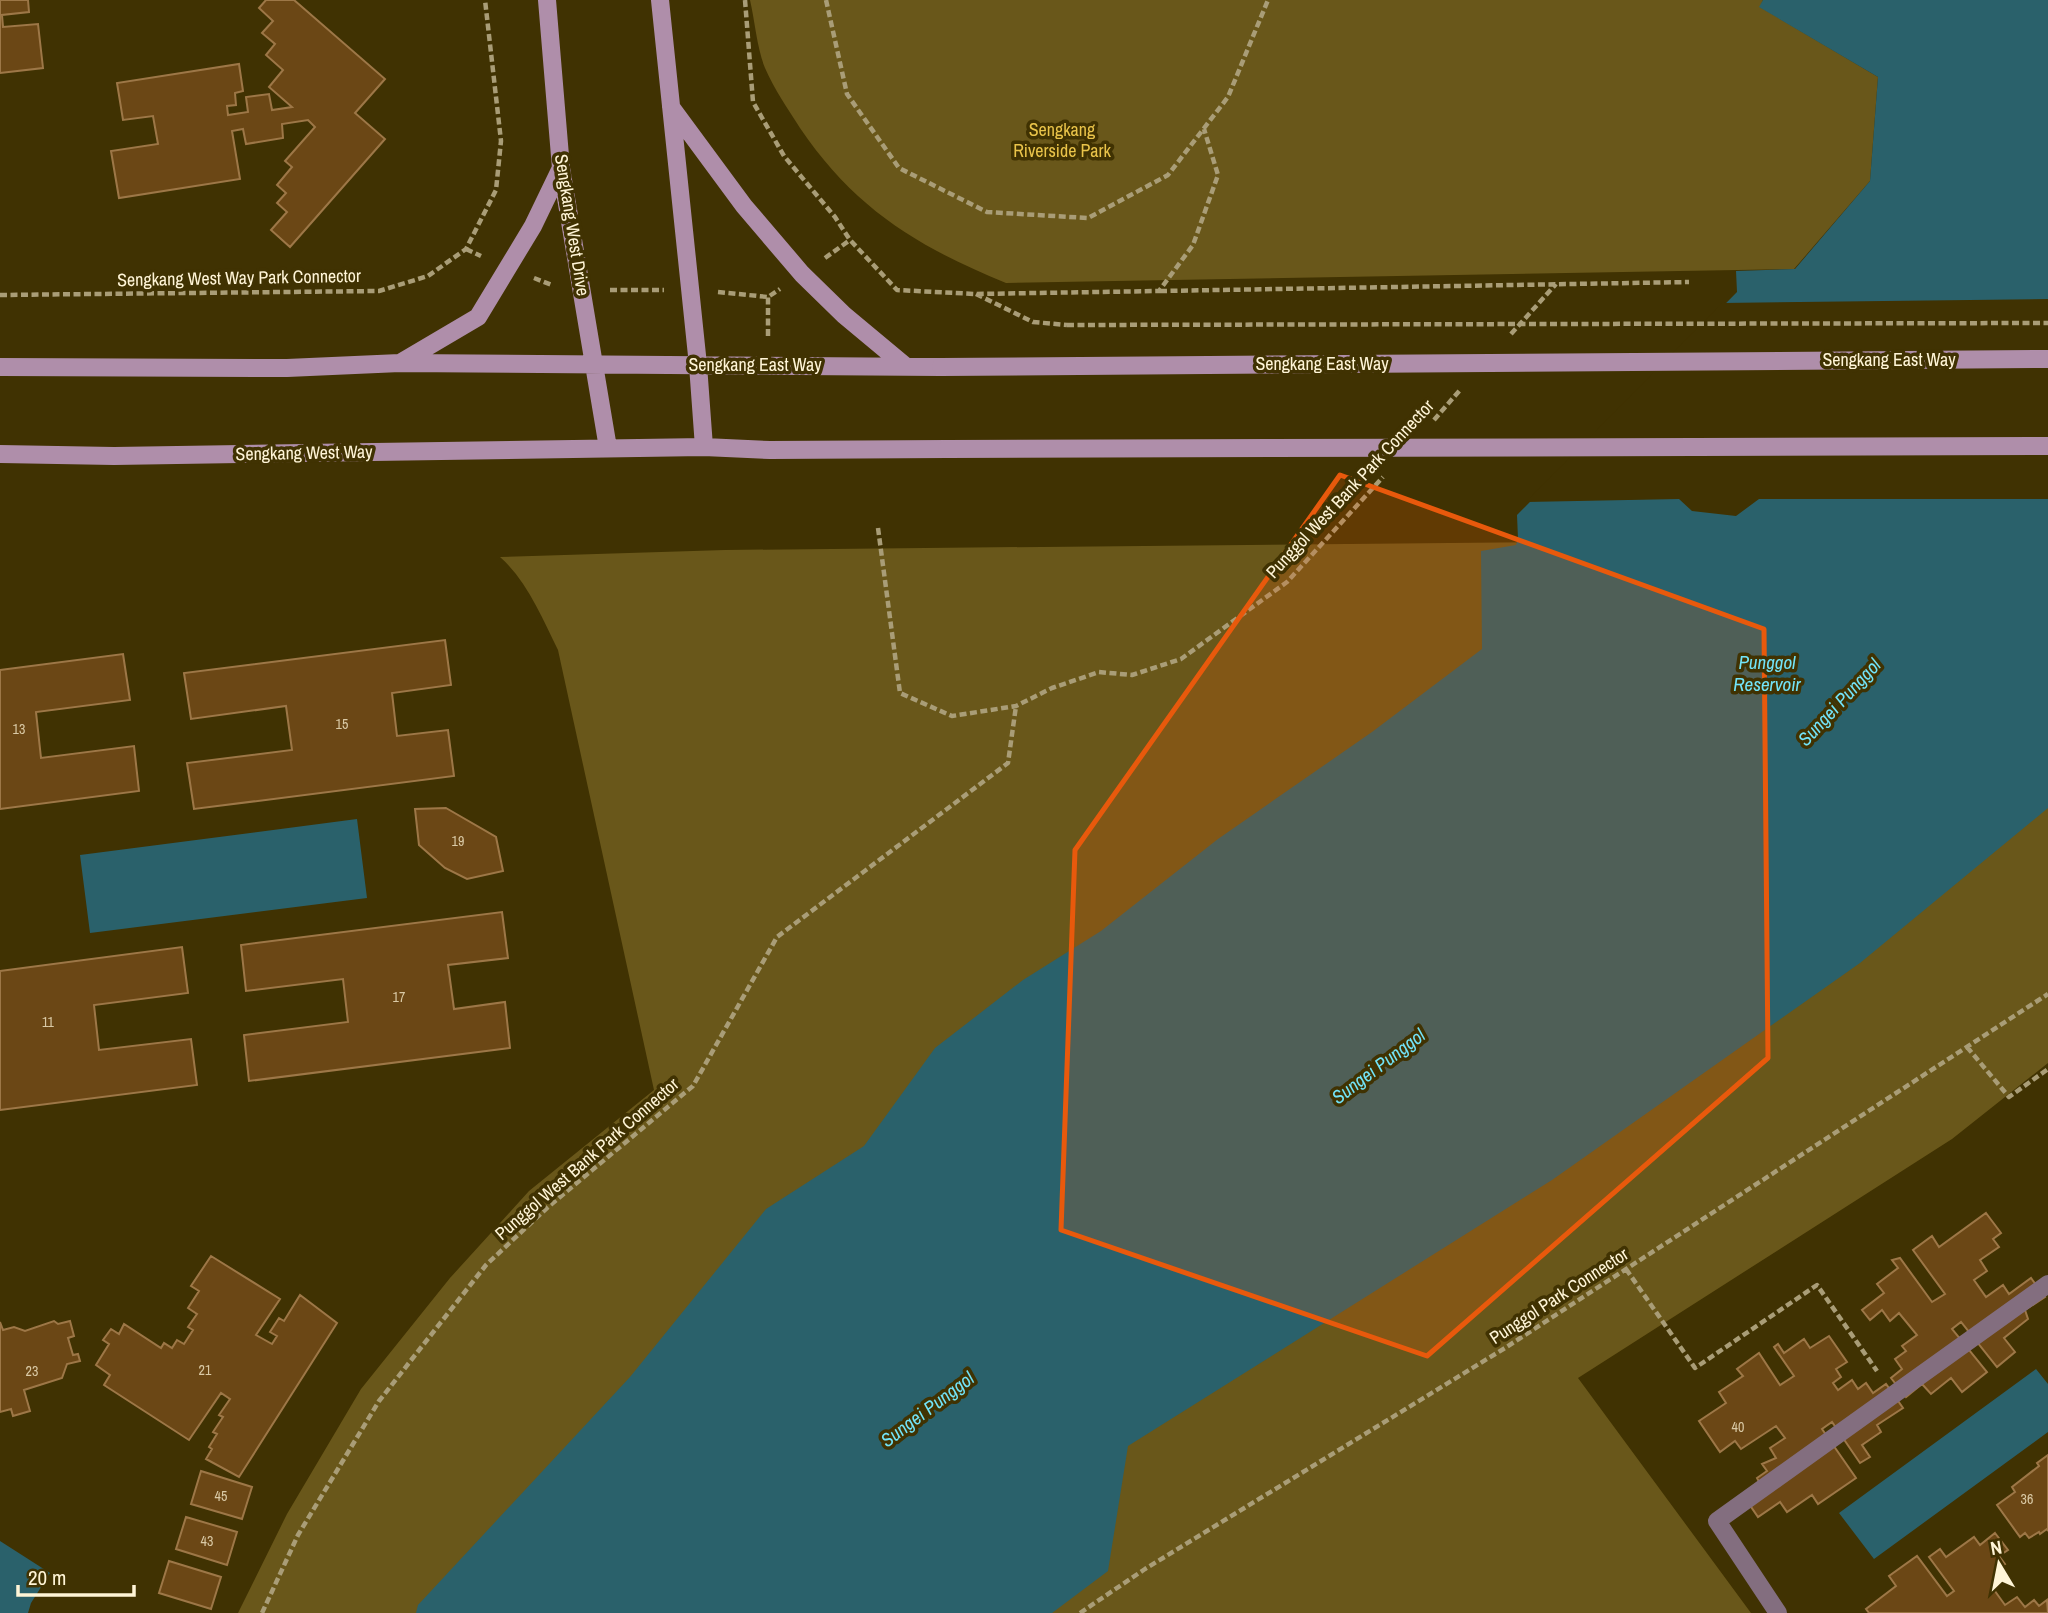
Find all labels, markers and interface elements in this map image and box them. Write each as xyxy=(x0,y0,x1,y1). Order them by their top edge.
park label: Sengkang Riverside Park xyxy=(1013,117,1111,163)
street label: Sengkang West Drive xyxy=(549,152,596,298)
street label: Sengkang West Way Park Connector xyxy=(117,263,361,292)
street label: Sengkang East Way xyxy=(1822,347,1956,372)
street label: Sengkang East Way xyxy=(1255,351,1389,376)
street label: Sengkang East Way xyxy=(688,352,822,377)
street label: Punggol West Bank Park Connector xyxy=(1260,394,1439,584)
street label: Sengkang West Way xyxy=(235,439,373,466)
water label: Punggol Reservoir xyxy=(1733,649,1802,697)
water label: Sungei Punggol xyxy=(1792,652,1887,751)
house number: 15 xyxy=(336,715,348,733)
house number: 13 xyxy=(13,720,25,738)
house number: 19 xyxy=(452,832,464,850)
house number: 17 xyxy=(393,988,405,1006)
house number: 11 xyxy=(42,1013,55,1031)
water label: Sungei Punggol xyxy=(1326,1022,1431,1110)
street label: Punggol West Bank Park Connector xyxy=(489,1072,684,1245)
street label: Punggol Park Connector xyxy=(1484,1241,1633,1350)
house number: 21 xyxy=(199,1361,212,1379)
house number: 23 xyxy=(26,1362,38,1380)
water label: Sungei Punggol xyxy=(875,1365,980,1453)
house number: 40 xyxy=(1732,1418,1744,1436)
house number: 45 xyxy=(215,1487,227,1505)
house number: 36 xyxy=(2021,1490,2033,1508)
north arrow xyxy=(1964,1529,2034,1599)
house number: 43 xyxy=(201,1532,213,1550)
text: N xyxy=(1988,1533,2004,1561)
scale bar xyxy=(18,1554,133,1598)
text: 20 m xyxy=(28,1563,66,1592)

